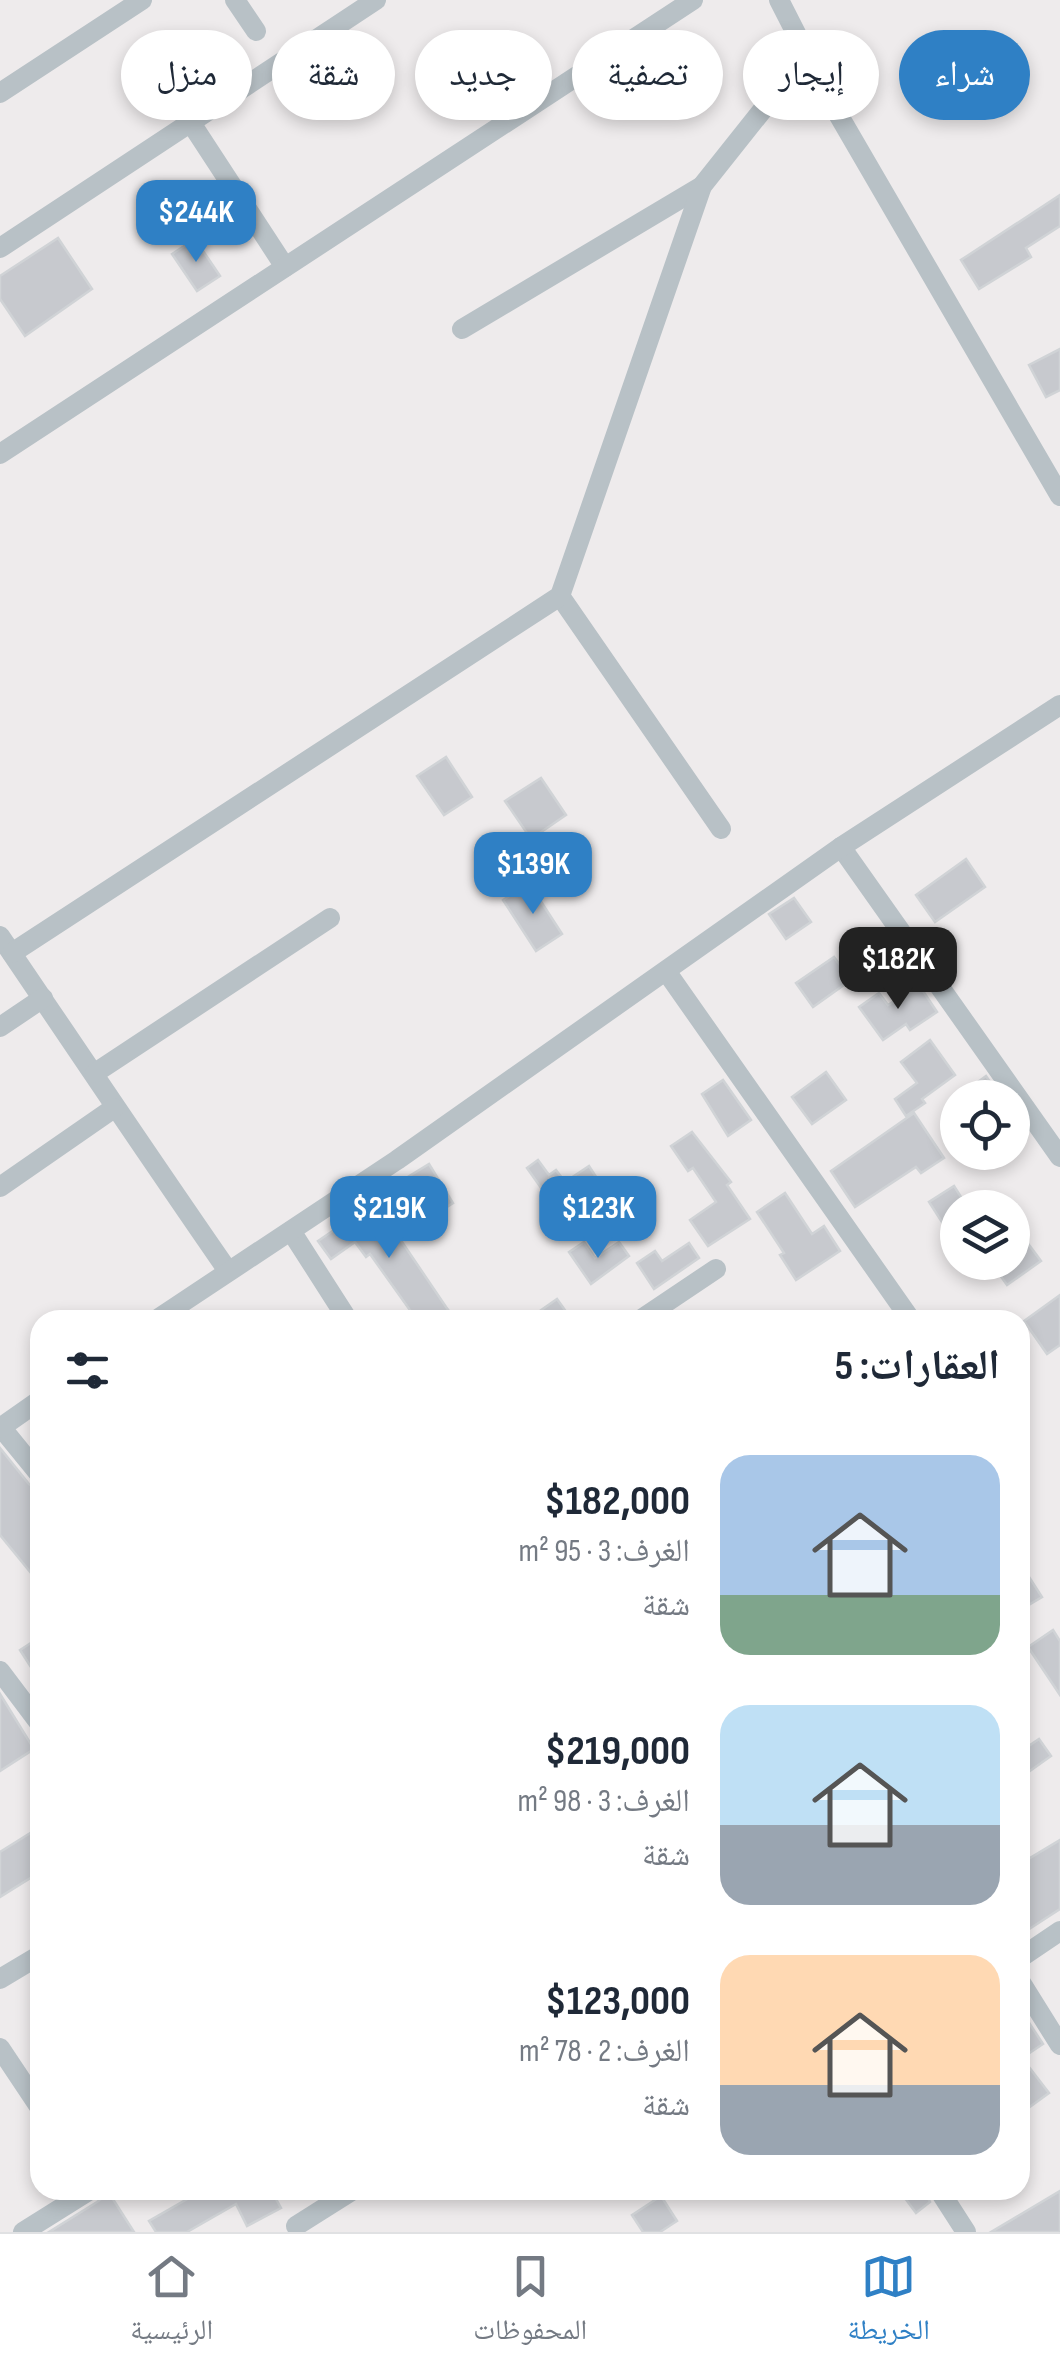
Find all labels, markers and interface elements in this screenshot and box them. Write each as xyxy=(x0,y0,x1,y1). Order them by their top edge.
chip: منزل xyxy=(121,30,252,120)
chip: شقة xyxy=(272,30,395,120)
chip: جديد xyxy=(415,30,552,120)
chip: تصفية xyxy=(572,30,723,120)
chip: إيجار xyxy=(743,30,879,120)
chip: شراء xyxy=(899,30,1030,120)
pin: $244K xyxy=(126,180,266,265)
text: $244K xyxy=(158,193,234,232)
pin: $139K xyxy=(463,832,603,917)
text: $139K xyxy=(496,845,570,884)
pin: $182K xyxy=(828,927,968,1012)
text: $182K xyxy=(861,940,935,979)
map controls xyxy=(940,1080,1030,1280)
button: locate xyxy=(940,1080,1030,1170)
pin: $219K xyxy=(319,1176,459,1261)
pin: $123K xyxy=(528,1176,668,1261)
text: $219K xyxy=(352,1189,426,1228)
text: $123K xyxy=(561,1189,635,1228)
button: layers xyxy=(940,1190,1030,1280)
text: العقارات: 5 xyxy=(835,1341,1000,1392)
icon: filters xyxy=(60,1343,115,1398)
text: $182,000 xyxy=(544,1476,690,1527)
icon: home xyxy=(800,1495,920,1615)
text: الغرف: 3 · 95 m² xyxy=(519,1532,690,1571)
text: شقة xyxy=(642,1586,690,1625)
text: $219,000 xyxy=(545,1726,690,1777)
icon: home xyxy=(800,1745,920,1865)
text: الغرف: 3 · 98 m² xyxy=(517,1782,690,1821)
text: شقة xyxy=(642,1836,690,1875)
text: $123,000 xyxy=(545,1976,690,2027)
icon: home xyxy=(800,1995,920,2115)
text: الغرف: 2 · 78 m² xyxy=(519,2032,690,2071)
text: شقة xyxy=(642,2086,690,2125)
tab: الرئيسية xyxy=(130,2249,213,2357)
tab: المحفوظات xyxy=(473,2249,587,2357)
tab: الخريطة xyxy=(847,2249,930,2357)

